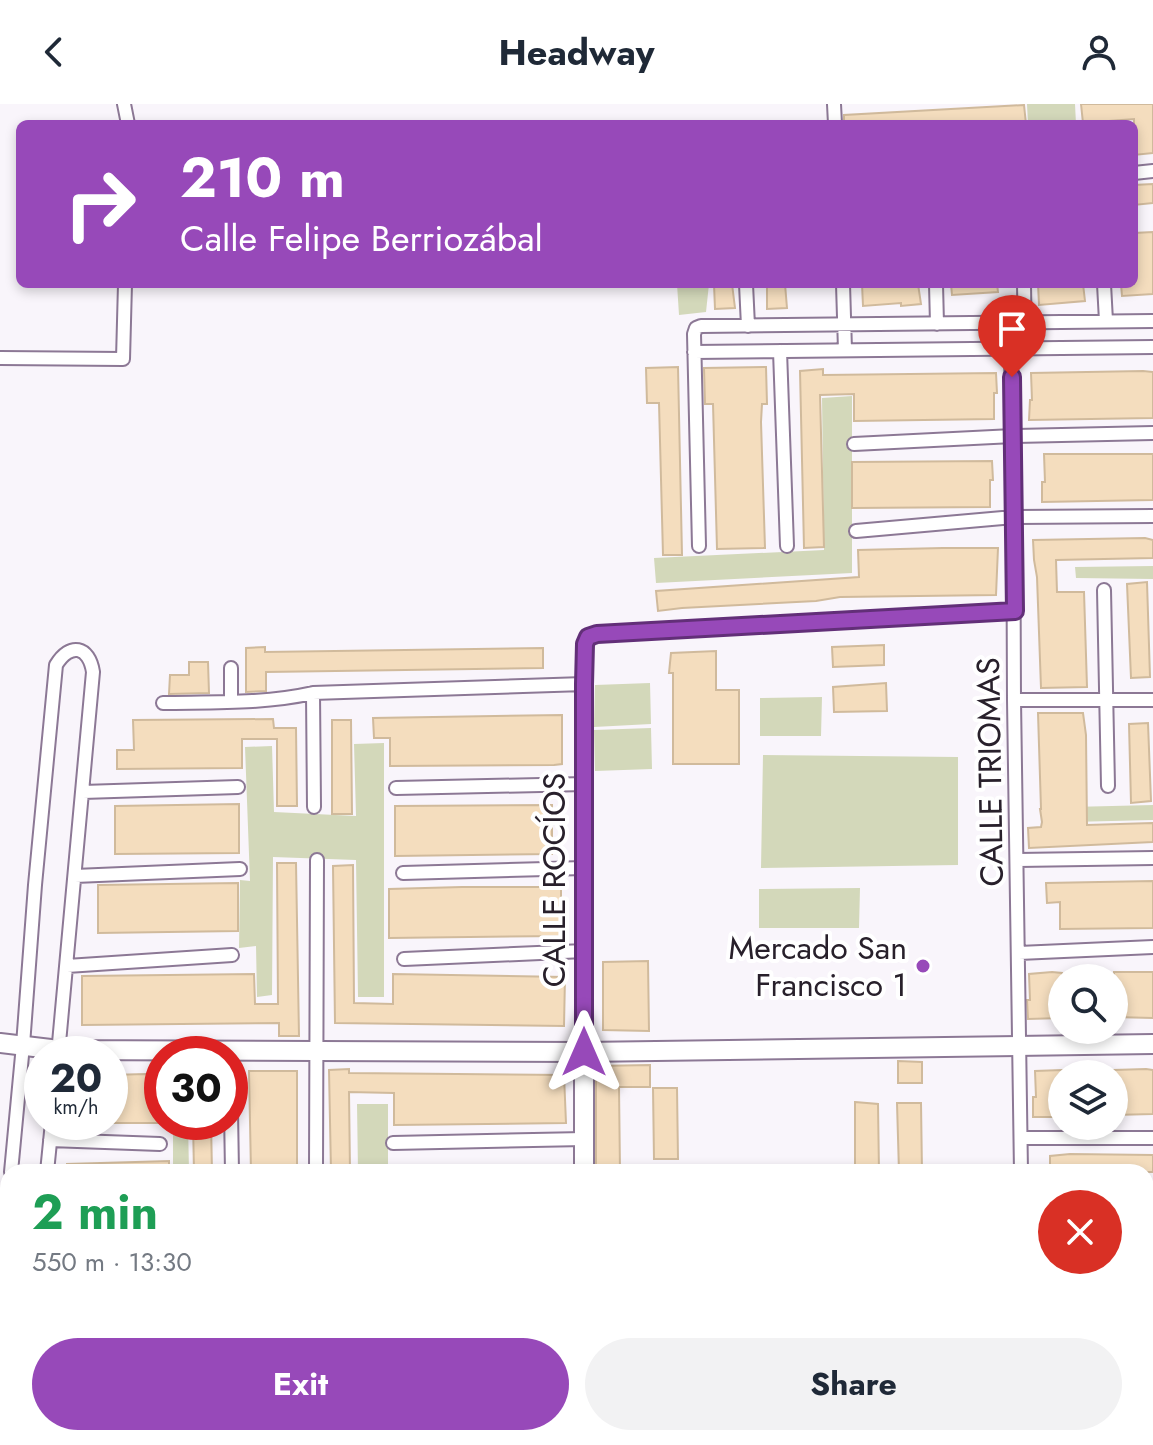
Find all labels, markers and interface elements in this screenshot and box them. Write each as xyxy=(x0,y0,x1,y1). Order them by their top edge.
text: Headway xyxy=(499,26,654,78)
icon: back xyxy=(32,30,76,74)
icon: person xyxy=(1077,30,1121,74)
text: 210 m xyxy=(180,137,345,218)
icon: right xyxy=(48,152,152,256)
text: Calle Felipe Berriozábal xyxy=(180,212,543,264)
pin xyxy=(978,295,1046,377)
icon: arrive xyxy=(990,307,1034,351)
street label: CALLE TRIOMAS xyxy=(965,657,1015,887)
street label: CALLE ROCÍOS xyxy=(531,773,577,987)
place label: Mercado San Francisco 1 xyxy=(728,925,907,1008)
marker: Mercado San Francisco 1 xyxy=(914,957,932,975)
map controls xyxy=(1048,964,1128,1140)
button: search xyxy=(1048,964,1128,1044)
position arrow xyxy=(542,1010,626,1094)
speed limit sign: 30 xyxy=(144,1036,248,1140)
text: 20 xyxy=(50,1049,102,1107)
button: layers xyxy=(1048,1060,1128,1140)
text: km/h xyxy=(53,1093,99,1122)
text: 2 min xyxy=(32,1178,158,1247)
button: close xyxy=(1038,1190,1122,1274)
text: 550 m · 13:30 xyxy=(32,1243,192,1281)
button: Exit xyxy=(32,1338,569,1430)
button: Share xyxy=(585,1338,1122,1430)

